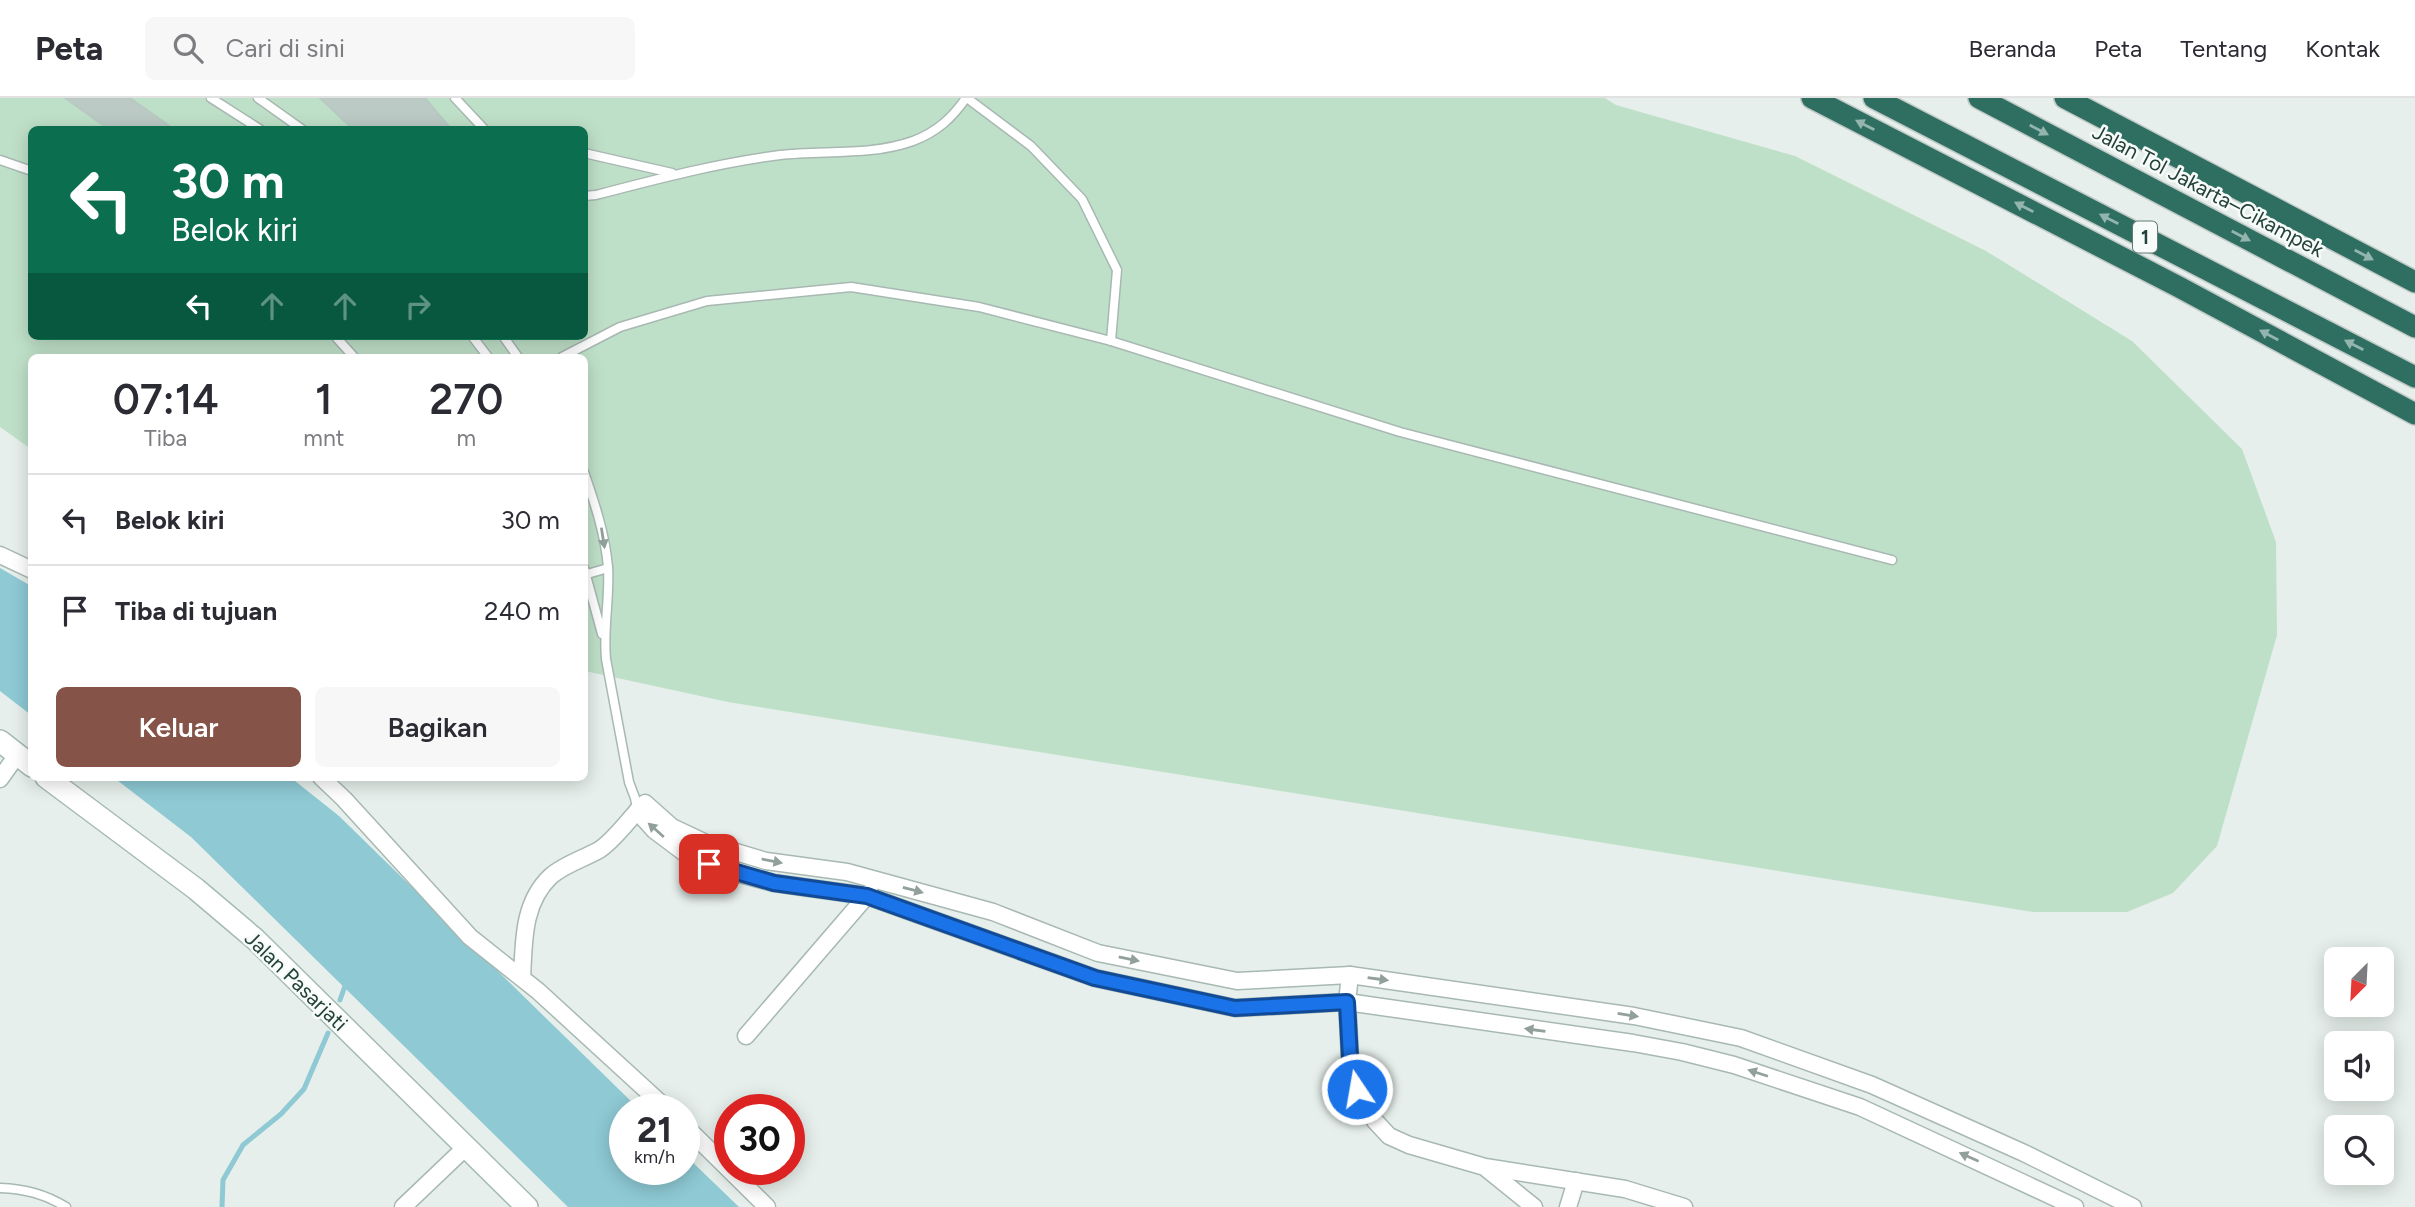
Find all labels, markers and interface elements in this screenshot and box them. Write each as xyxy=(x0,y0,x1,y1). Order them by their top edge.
search box xyxy=(145,17,635,80)
text: Peta xyxy=(35,29,103,68)
icon: search xyxy=(169,29,207,67)
text: Cari di sini xyxy=(225,32,345,64)
text: Beranda xyxy=(1969,34,2056,63)
text: Peta xyxy=(2094,34,2142,63)
text: Tentang xyxy=(2180,34,2267,63)
text: Kontak xyxy=(2305,34,2380,63)
street label: Jalan Tol Jakarta–Cikampek xyxy=(2088,119,2329,263)
one-way arrow xyxy=(1855,120,1875,131)
one-way arrow xyxy=(2030,123,2050,135)
text: 30 m xyxy=(171,151,284,210)
icon: left xyxy=(56,154,147,245)
one-way arrow xyxy=(2013,201,2033,213)
text: Belok kiri xyxy=(171,211,298,249)
one-way arrow xyxy=(2098,213,2118,225)
road number: 1 xyxy=(2133,222,2157,252)
one-way arrow xyxy=(2231,230,2251,241)
one-way arrow xyxy=(2354,249,2374,261)
icon: left xyxy=(180,287,218,325)
icon: ahead xyxy=(253,287,291,325)
icon: ahead xyxy=(326,287,364,325)
icon: right xyxy=(399,287,437,325)
one-way arrow xyxy=(2259,329,2278,341)
one-way arrow xyxy=(2344,340,2364,351)
text: 07:14 xyxy=(113,374,219,425)
text: 1 xyxy=(315,374,333,425)
text: 270 xyxy=(429,374,503,425)
text: Tiba xyxy=(144,424,187,452)
text: mnt xyxy=(303,424,344,452)
text: m xyxy=(456,424,476,452)
icon: left xyxy=(56,501,94,539)
text: Belok kiri xyxy=(115,504,224,536)
text: 30 m xyxy=(501,504,560,536)
one-way arrow xyxy=(598,527,609,549)
icon: arrive xyxy=(56,592,94,630)
text: Tiba di tujuan xyxy=(115,595,277,627)
text: 240 m xyxy=(484,595,560,627)
button: Keluar xyxy=(56,687,301,767)
button: Bagikan xyxy=(315,687,560,767)
one-way arrow xyxy=(647,822,665,838)
pin xyxy=(679,834,739,894)
icon: arrive xyxy=(690,845,728,883)
one-way arrow xyxy=(761,856,783,867)
one-way arrow xyxy=(902,885,924,896)
street label: Jalan Pasarjati xyxy=(240,925,353,1036)
north arrow xyxy=(2324,947,2394,1017)
map controls xyxy=(2324,947,2394,1185)
one-way arrow xyxy=(1118,954,1140,965)
one-way arrow xyxy=(1367,974,1389,985)
one-way arrow xyxy=(1617,1010,1639,1021)
one-way arrow xyxy=(1524,1024,1546,1035)
button: sound xyxy=(2324,1031,2394,1101)
position arrow xyxy=(1320,1052,1394,1126)
one-way arrow xyxy=(1747,1067,1768,1078)
speed limit sign: 30 xyxy=(714,1094,805,1185)
text: 21 xyxy=(637,1109,672,1151)
button: search xyxy=(2324,1115,2394,1185)
text: km/h xyxy=(634,1146,675,1168)
one-way arrow xyxy=(1959,1151,1980,1162)

